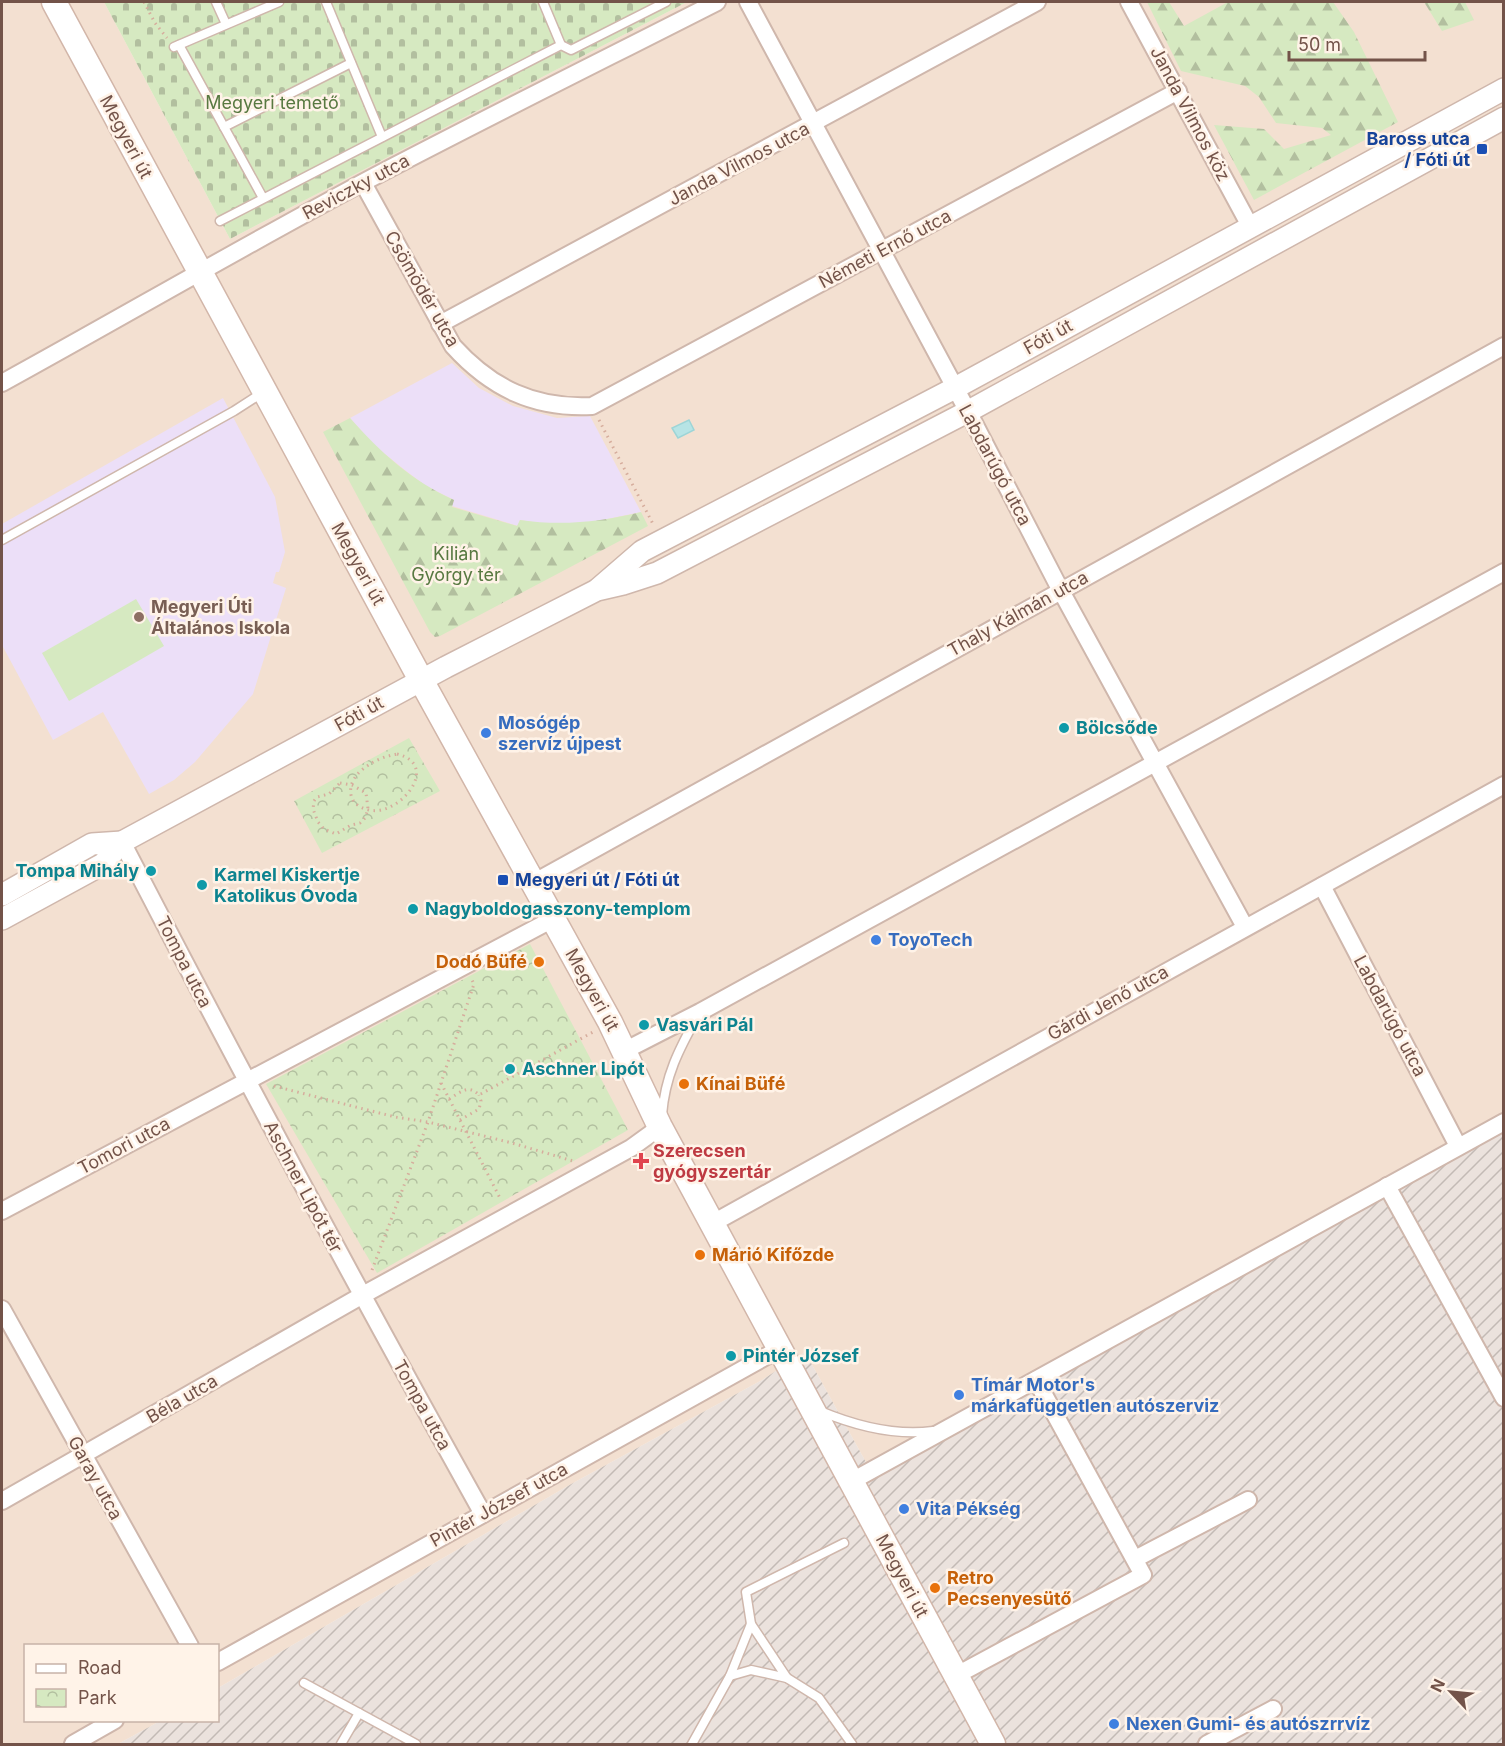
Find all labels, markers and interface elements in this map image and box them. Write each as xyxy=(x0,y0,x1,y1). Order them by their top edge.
scale bar xyxy=(1289,24,1426,62)
text: 50 m xyxy=(1298,34,1341,55)
street label: Janda Vilmos köz xyxy=(1146,43,1235,185)
street label: Megyeri út xyxy=(96,92,157,182)
park label: Megyeri temető xyxy=(205,92,339,113)
street label: Janda Vilmos utca xyxy=(665,118,813,210)
place label: Baross utca / Fóti út xyxy=(1366,128,1470,170)
marker: Baross utca / Fóti út xyxy=(1475,142,1489,156)
street label: Reviczky utca xyxy=(299,150,413,224)
street label: Németi Ernő utca xyxy=(815,205,955,292)
street label: Csömödér utca xyxy=(381,227,464,350)
street label: Fóti út xyxy=(1020,315,1076,358)
street label: Labdarúgó utca xyxy=(955,401,1036,529)
street label: Megyeri út xyxy=(327,519,390,609)
park label: Kilián György tér xyxy=(411,543,501,585)
street label: Thaly Kálmán utca xyxy=(944,566,1092,661)
place label: Megyeri Úti Általános Iskola xyxy=(151,596,290,638)
marker: Megyeri Úti Általános Iskola xyxy=(132,610,146,624)
street label: Fóti út xyxy=(331,692,387,735)
place label: Mosógép szervíz újpest xyxy=(498,712,622,754)
place label: Bölcsőde xyxy=(1076,717,1158,738)
marker: Bölcsőde xyxy=(1057,721,1071,735)
marker: Mosógép szervíz újpest xyxy=(479,726,493,740)
place label: Tompa Mihály xyxy=(15,860,139,881)
marker: Tompa Mihály xyxy=(144,864,158,878)
place label: Karmel Kiskertje Katolikus Óvoda xyxy=(214,864,360,906)
place label: Megyeri út / Fóti út xyxy=(515,869,680,890)
marker: Megyeri út / Fóti út xyxy=(496,873,510,887)
marker: Karmel Kiskertje Katolikus Óvoda xyxy=(195,878,209,892)
place label: Nagyboldogasszony-templom xyxy=(425,898,691,919)
marker: Nagyboldogasszony-templom xyxy=(406,902,420,916)
street label: Tompa utca xyxy=(152,912,217,1011)
place label: ToyoTech xyxy=(888,929,973,950)
marker: ToyoTech xyxy=(869,933,883,947)
street label: Megyeri út xyxy=(561,945,624,1035)
place label: Dodó Büfé xyxy=(436,951,527,972)
street label: Labdarúgó utca xyxy=(1350,952,1431,1080)
marker: Dodó Büfé xyxy=(532,955,546,969)
street label: Gárdi Jenő utca xyxy=(1044,961,1172,1044)
place label: Vasvári Pál xyxy=(656,1014,753,1035)
marker: Vasvári Pál xyxy=(637,1018,651,1032)
place label: Aschner Lipót xyxy=(522,1058,645,1079)
marker: Aschner Lipót xyxy=(503,1062,517,1076)
place label: Kínai Büfé xyxy=(696,1073,786,1094)
marker: Kínai Büfé xyxy=(677,1077,691,1091)
street label: Tomori utca xyxy=(74,1113,173,1179)
street label: Aschner Lipót tér xyxy=(260,1117,347,1256)
place label: Szerecsen gyógyszertár xyxy=(653,1140,771,1182)
marker: Szerecsen gyógyszertár xyxy=(634,1154,648,1168)
place label: Márió Kifőzde xyxy=(712,1244,835,1265)
marker: Márió Kifőzde xyxy=(693,1248,707,1262)
place label: Pintér József xyxy=(743,1345,859,1366)
marker: Pintér József xyxy=(724,1349,738,1363)
street label: Tompa utca xyxy=(389,1356,456,1454)
street label: Béla utca xyxy=(142,1370,221,1427)
place label: Tímár Motor's márkafüggetlen autószerviz xyxy=(971,1374,1219,1416)
marker: Tímár Motor's márkafüggetlen autószerviz xyxy=(952,1388,966,1402)
street label: Garay utca xyxy=(64,1432,127,1523)
street label: Pintér József utca xyxy=(426,1458,571,1551)
place label: Vita Pékség xyxy=(916,1498,1021,1519)
marker: Vita Pékség xyxy=(897,1502,911,1516)
street label: Megyeri út xyxy=(872,1531,933,1621)
place label: Retro Pecsenyesütő xyxy=(947,1567,1072,1609)
marker: Retro Pecsenyesütő xyxy=(928,1581,942,1595)
legend xyxy=(24,1644,219,1722)
text: Road xyxy=(78,1657,121,1678)
north arrow xyxy=(1421,1662,1481,1722)
text: N xyxy=(1426,1676,1449,1695)
text: Park xyxy=(78,1687,117,1708)
place label: Nexen Gumi- és autószrrvíz xyxy=(1126,1713,1371,1734)
marker: Nexen Gumi- és autószrrvíz xyxy=(1107,1717,1121,1731)

